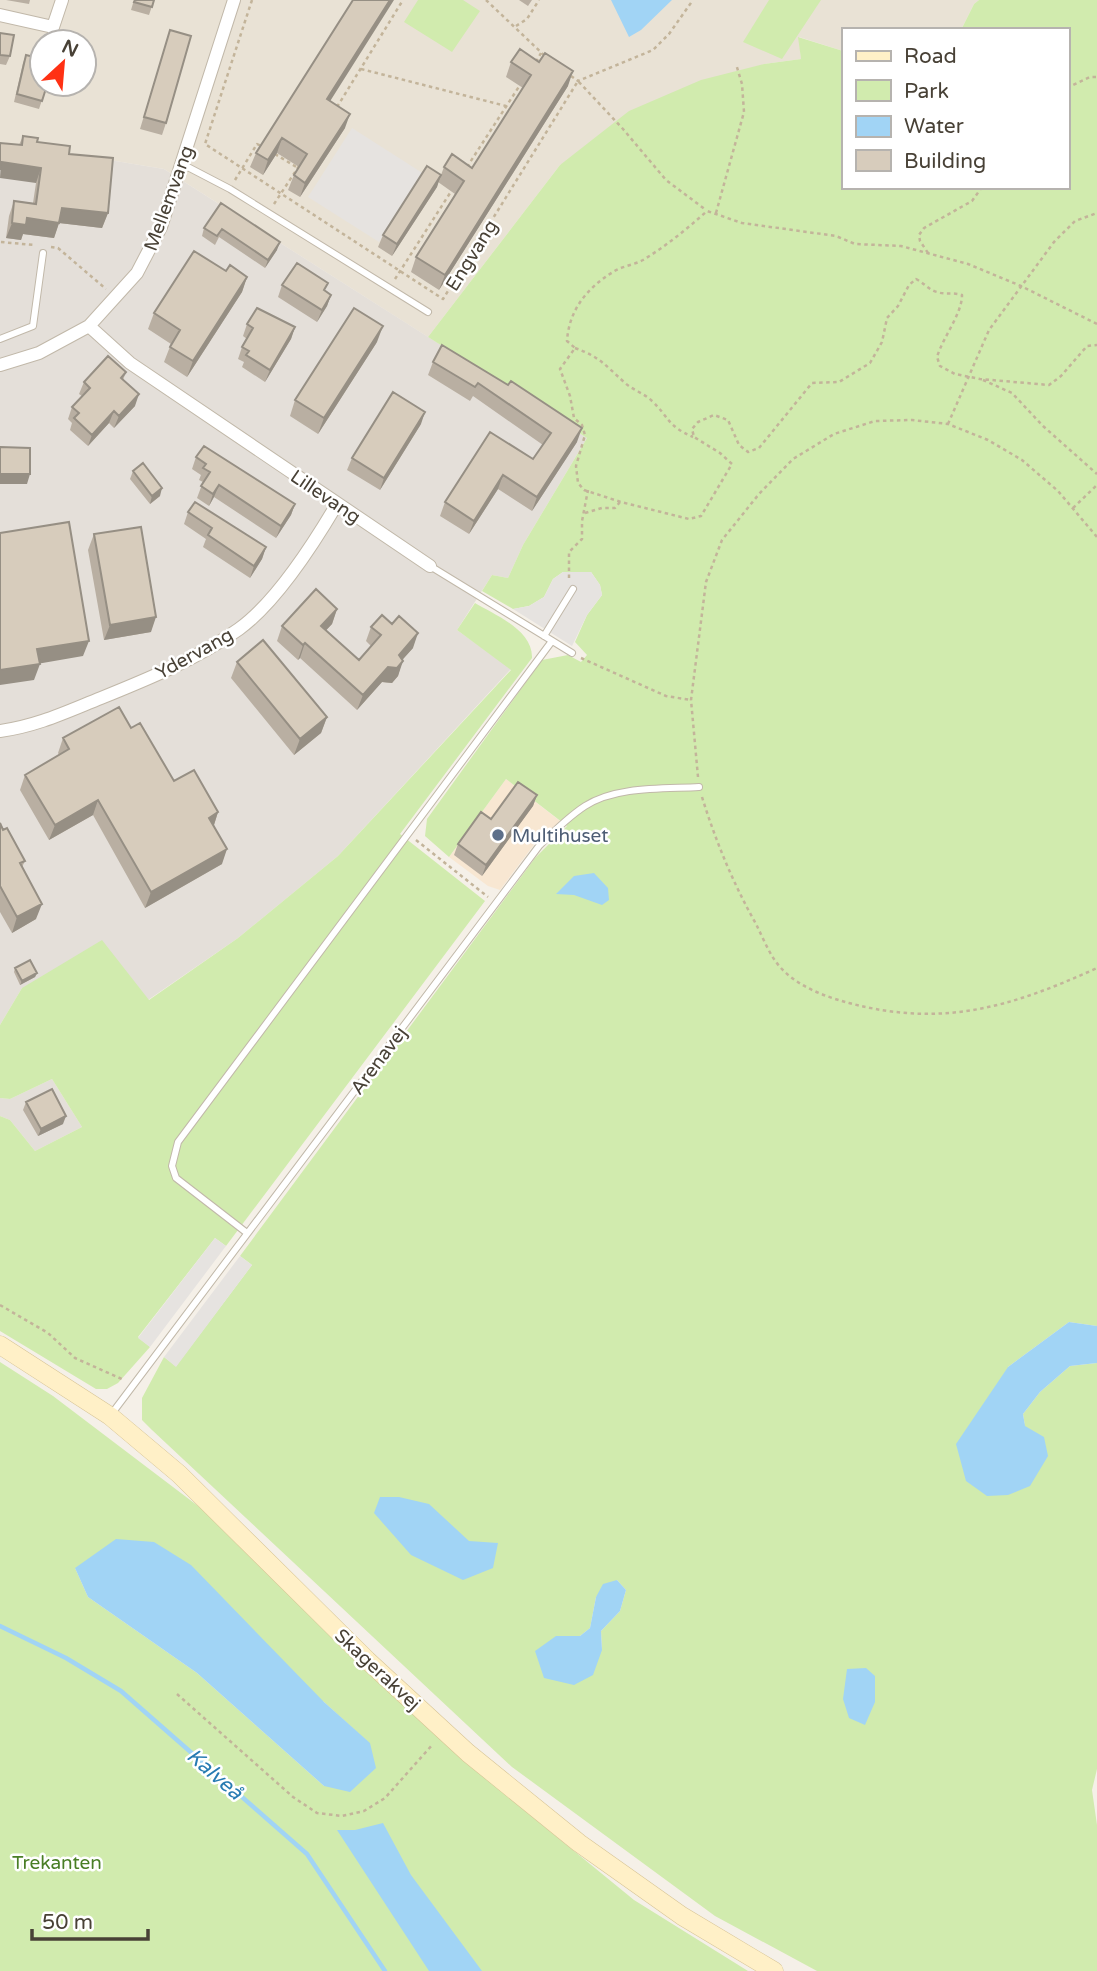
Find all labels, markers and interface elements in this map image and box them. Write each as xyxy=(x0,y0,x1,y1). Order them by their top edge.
north arrow xyxy=(28,28,98,98)
legend xyxy=(842,28,1069,189)
text: N xyxy=(58,35,82,62)
text: Road xyxy=(904,44,957,69)
text: Park xyxy=(904,79,949,104)
text: Water xyxy=(904,114,964,139)
street label: Mellemvang xyxy=(140,143,198,254)
text: Building xyxy=(904,149,986,174)
street label: Engvang xyxy=(441,216,502,295)
street label: Lillevang xyxy=(286,465,365,528)
street label: Ydervang xyxy=(152,624,237,684)
place label: Multihuset xyxy=(512,825,609,847)
marker: Multihuset xyxy=(490,827,506,843)
street label: Arenavej xyxy=(346,1022,411,1099)
street label: Skagerakvej xyxy=(330,1625,425,1715)
water label: Kalveå xyxy=(182,1743,249,1806)
park label: Trekanten xyxy=(12,1852,102,1874)
scale bar xyxy=(32,1898,147,1942)
text: 50 m xyxy=(42,1910,93,1935)

